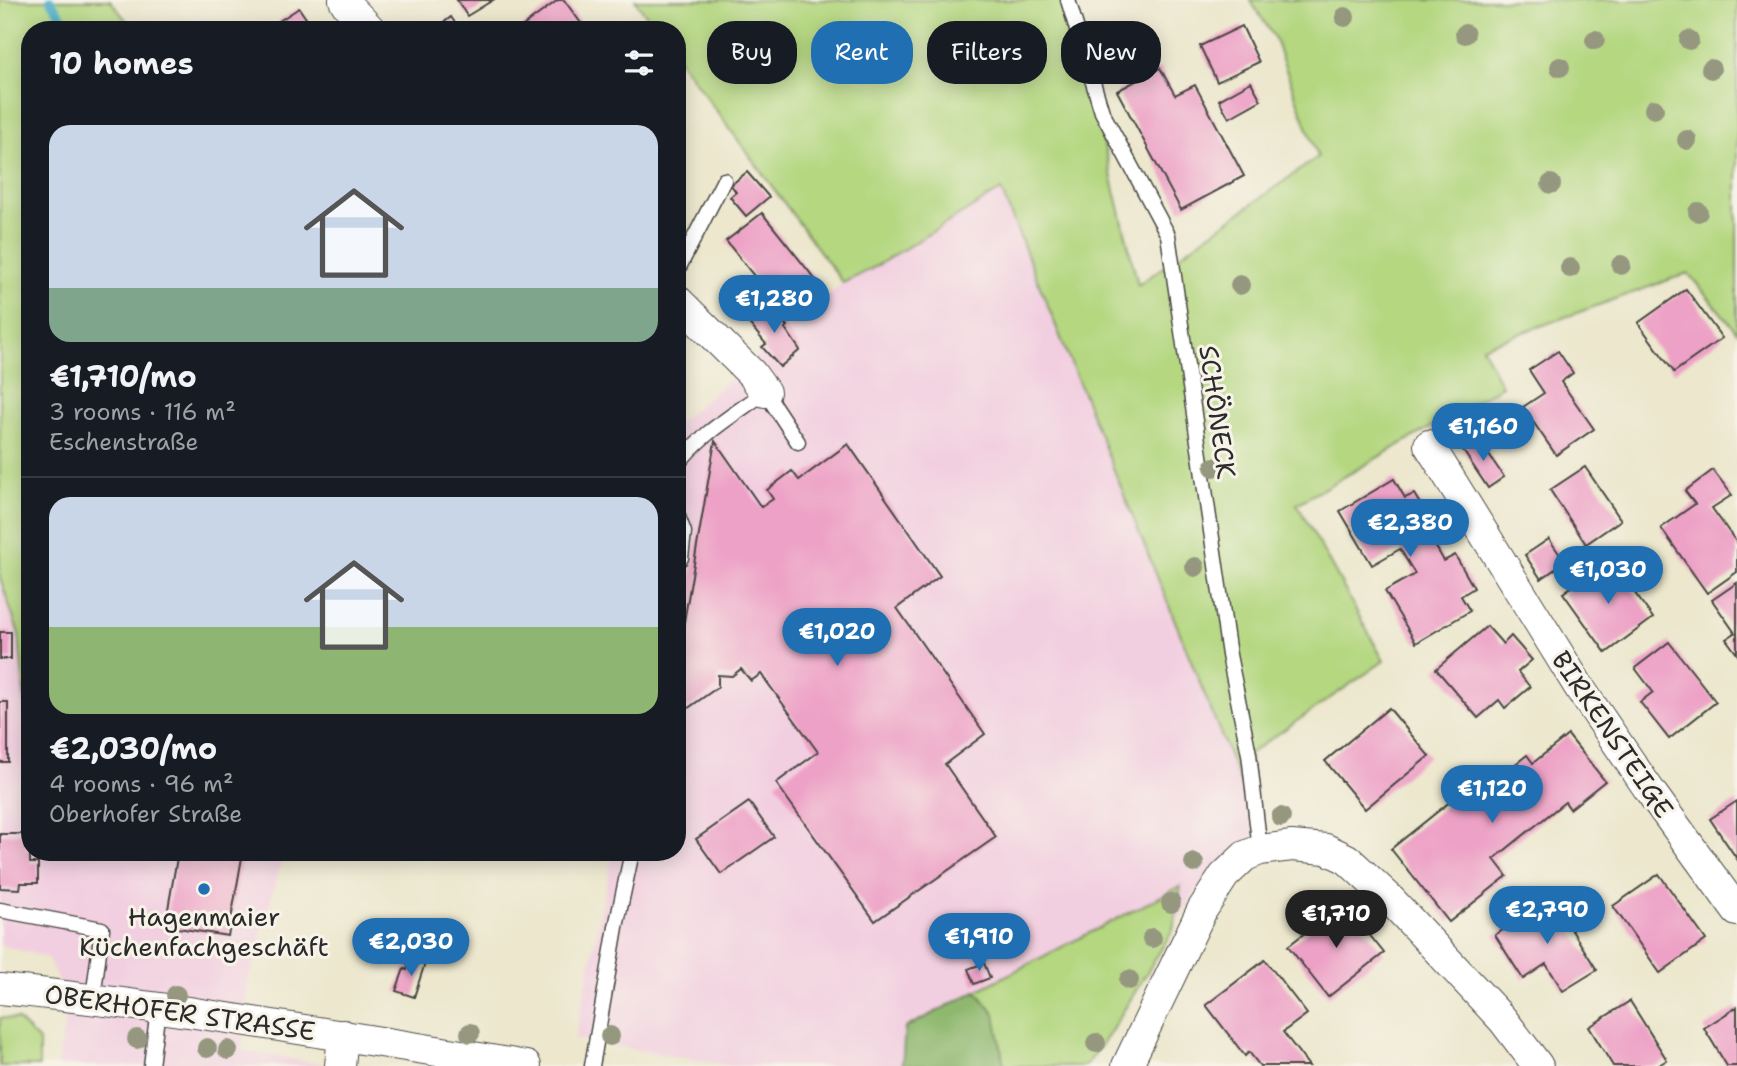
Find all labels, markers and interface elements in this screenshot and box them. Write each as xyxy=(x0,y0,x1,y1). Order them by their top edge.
chip: Buy xyxy=(707,21,797,84)
chip: Rent xyxy=(811,21,913,84)
chip: Filters xyxy=(927,21,1047,84)
chip: New xyxy=(1061,21,1161,84)
text: 10 homes xyxy=(49,43,194,84)
icon: filters xyxy=(620,44,658,82)
icon: home xyxy=(291,170,417,296)
pin: €1,280 xyxy=(717,276,831,335)
text: €1,280 xyxy=(735,283,813,313)
street label: SCHÖNECK xyxy=(1191,343,1245,481)
text: €1,710/mo xyxy=(49,356,197,397)
text: 3 rooms · 116 m² xyxy=(49,397,236,427)
pin: €1,160 xyxy=(1426,404,1540,463)
text: €1,160 xyxy=(1448,411,1518,441)
text: Eschenstraße xyxy=(49,427,198,457)
pin: €2,380 xyxy=(1353,500,1467,559)
text: €2,380 xyxy=(1367,507,1453,537)
icon: home xyxy=(291,542,417,668)
pin: €1,030 xyxy=(1551,546,1665,606)
text: €1,030 xyxy=(1569,554,1647,584)
pin: €1,020 xyxy=(780,608,894,668)
text: €1,020 xyxy=(798,616,876,646)
street label: BIRKENSTEIGE xyxy=(1544,644,1682,824)
text: €2,030/mo xyxy=(49,728,217,769)
pin: €1,120 xyxy=(1435,766,1549,825)
text: 4 rooms · 96 m² xyxy=(49,769,234,799)
text: €1,120 xyxy=(1457,773,1527,803)
text: Oberhofer Straße xyxy=(49,799,242,829)
marker: Hagenmaier Küchenfachgeschäft xyxy=(196,881,212,897)
pin: €2,790 xyxy=(1490,886,1604,946)
pin: €1,710 xyxy=(1279,890,1393,950)
text: €2,790 xyxy=(1505,894,1589,924)
text: €1,710 xyxy=(1301,898,1371,928)
place label: Hagenmaier Küchenfachgeschäft xyxy=(79,899,329,964)
pin: €1,910 xyxy=(922,914,1036,973)
pin: €2,030 xyxy=(354,918,468,978)
text: €1,910 xyxy=(944,921,1014,951)
text: €2,030 xyxy=(368,926,454,956)
street label: OBERHOFER STRASSE xyxy=(42,976,318,1048)

